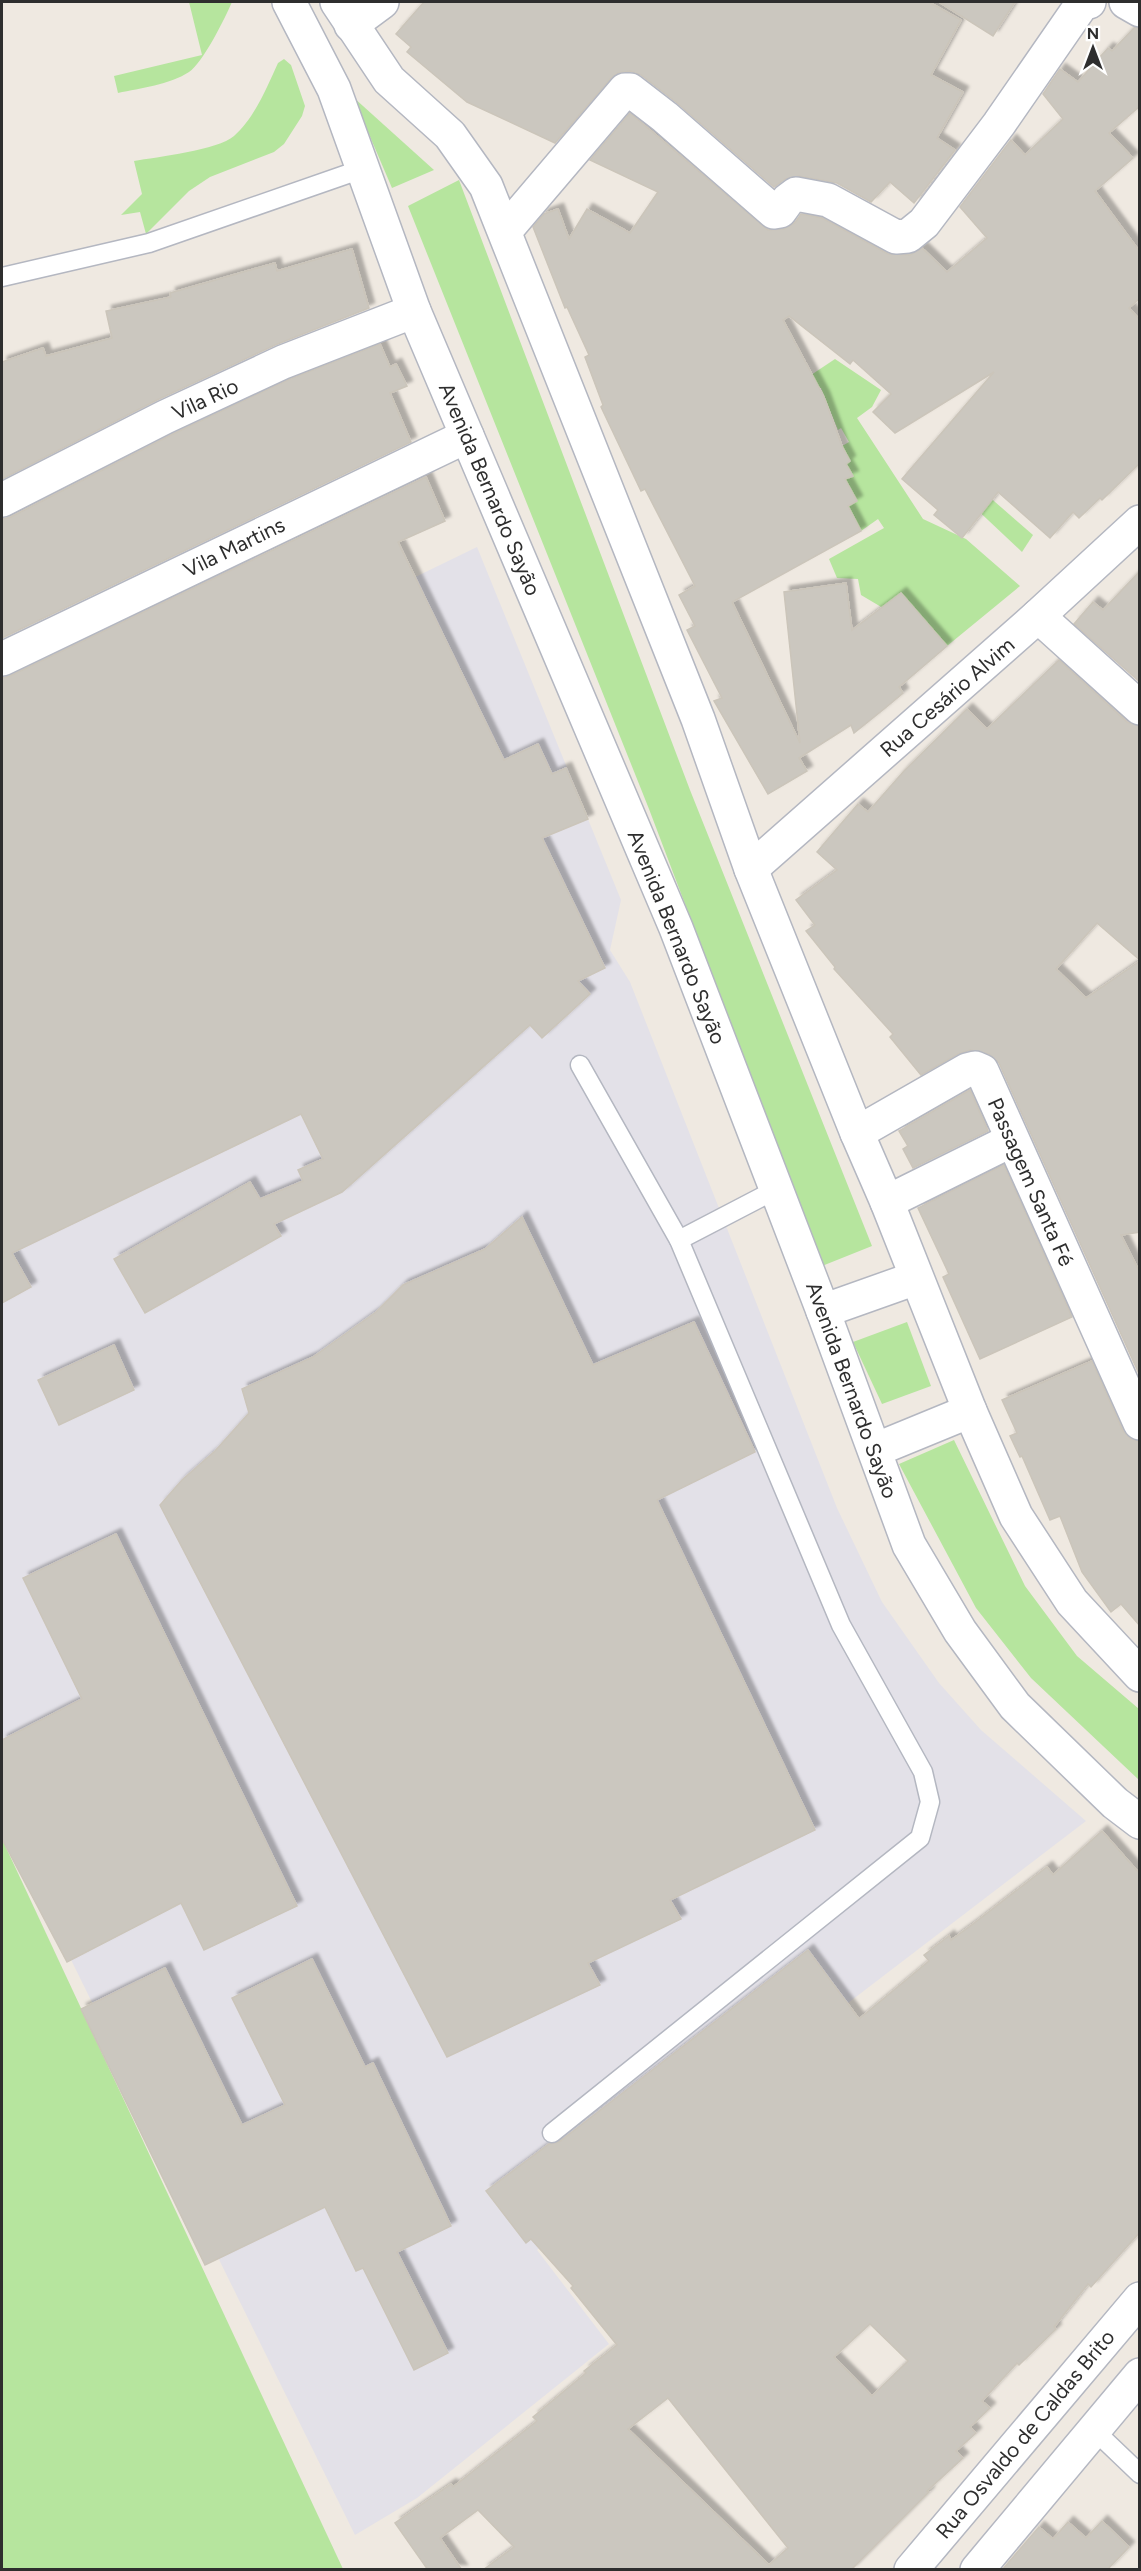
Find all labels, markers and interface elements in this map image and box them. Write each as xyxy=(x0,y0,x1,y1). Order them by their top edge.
north arrow xyxy=(1063,18,1123,78)
text: N xyxy=(1087,24,1099,43)
street label: Vila Rio xyxy=(168,373,242,425)
street label: Avenida Bernardo Sayão xyxy=(434,379,546,599)
street label: Vila Martins xyxy=(179,512,289,582)
street label: Rua Cesário Alvim xyxy=(875,632,1019,762)
street label: Avenida Bernardo Sayão xyxy=(623,826,731,1048)
street label: Passagem Santa Fé xyxy=(983,1094,1079,1270)
street label: Avenida Bernardo Sayão xyxy=(801,1278,903,1502)
street label: Rua Osvaldo de Caldas Brito xyxy=(930,2325,1120,2543)

